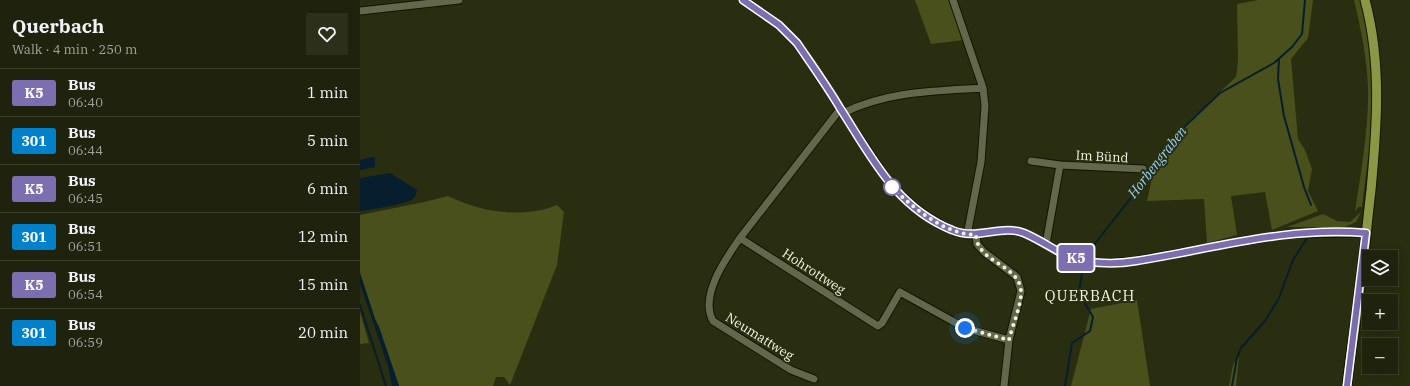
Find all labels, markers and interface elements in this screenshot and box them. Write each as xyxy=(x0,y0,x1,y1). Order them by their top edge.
button: heart xyxy=(306,13,348,55)
text: Querbach xyxy=(12,14,104,38)
text: Walk · 4 min · 250 m xyxy=(12,41,137,58)
text: Bus xyxy=(68,75,96,94)
text: 1 min xyxy=(307,83,348,102)
text: K5 xyxy=(24,84,44,102)
text: 06:40 xyxy=(68,94,103,111)
text: Bus xyxy=(68,123,96,142)
water label: Horbengraben xyxy=(1123,123,1191,202)
text: 5 min xyxy=(307,131,348,150)
text: 301 xyxy=(21,132,47,150)
text: 06:44 xyxy=(68,142,103,159)
street label: Im Bünd xyxy=(1075,147,1129,166)
text: Bus xyxy=(68,171,96,190)
unlabelled marker xyxy=(883,178,901,196)
text: 6 min xyxy=(307,179,348,198)
text: K5 xyxy=(24,180,44,198)
text: 06:45 xyxy=(68,190,103,207)
text: Bus xyxy=(68,219,96,238)
text: 12 min xyxy=(298,227,348,246)
text: 301 xyxy=(21,228,47,246)
text: 06:51 xyxy=(68,238,103,255)
street label: Hohrottweg xyxy=(779,245,848,298)
line badge: K5 xyxy=(1058,245,1094,271)
text: K5 xyxy=(1066,249,1086,267)
map controls xyxy=(1362,250,1398,374)
button: layers xyxy=(1362,250,1398,286)
text: Bus xyxy=(68,267,96,286)
text: 15 min xyxy=(298,275,348,294)
text: K5 xyxy=(24,276,44,294)
text: 06:54 xyxy=(68,286,103,303)
district label: QUERBACH xyxy=(1045,286,1135,305)
button: + xyxy=(1362,294,1398,330)
street label: Neumattweg xyxy=(722,309,797,364)
text: Bus xyxy=(68,315,96,334)
your location xyxy=(955,318,975,338)
text: 20 min xyxy=(298,323,348,342)
text: 301 xyxy=(21,324,47,342)
text: 06:59 xyxy=(68,334,103,351)
button: − xyxy=(1362,338,1398,374)

